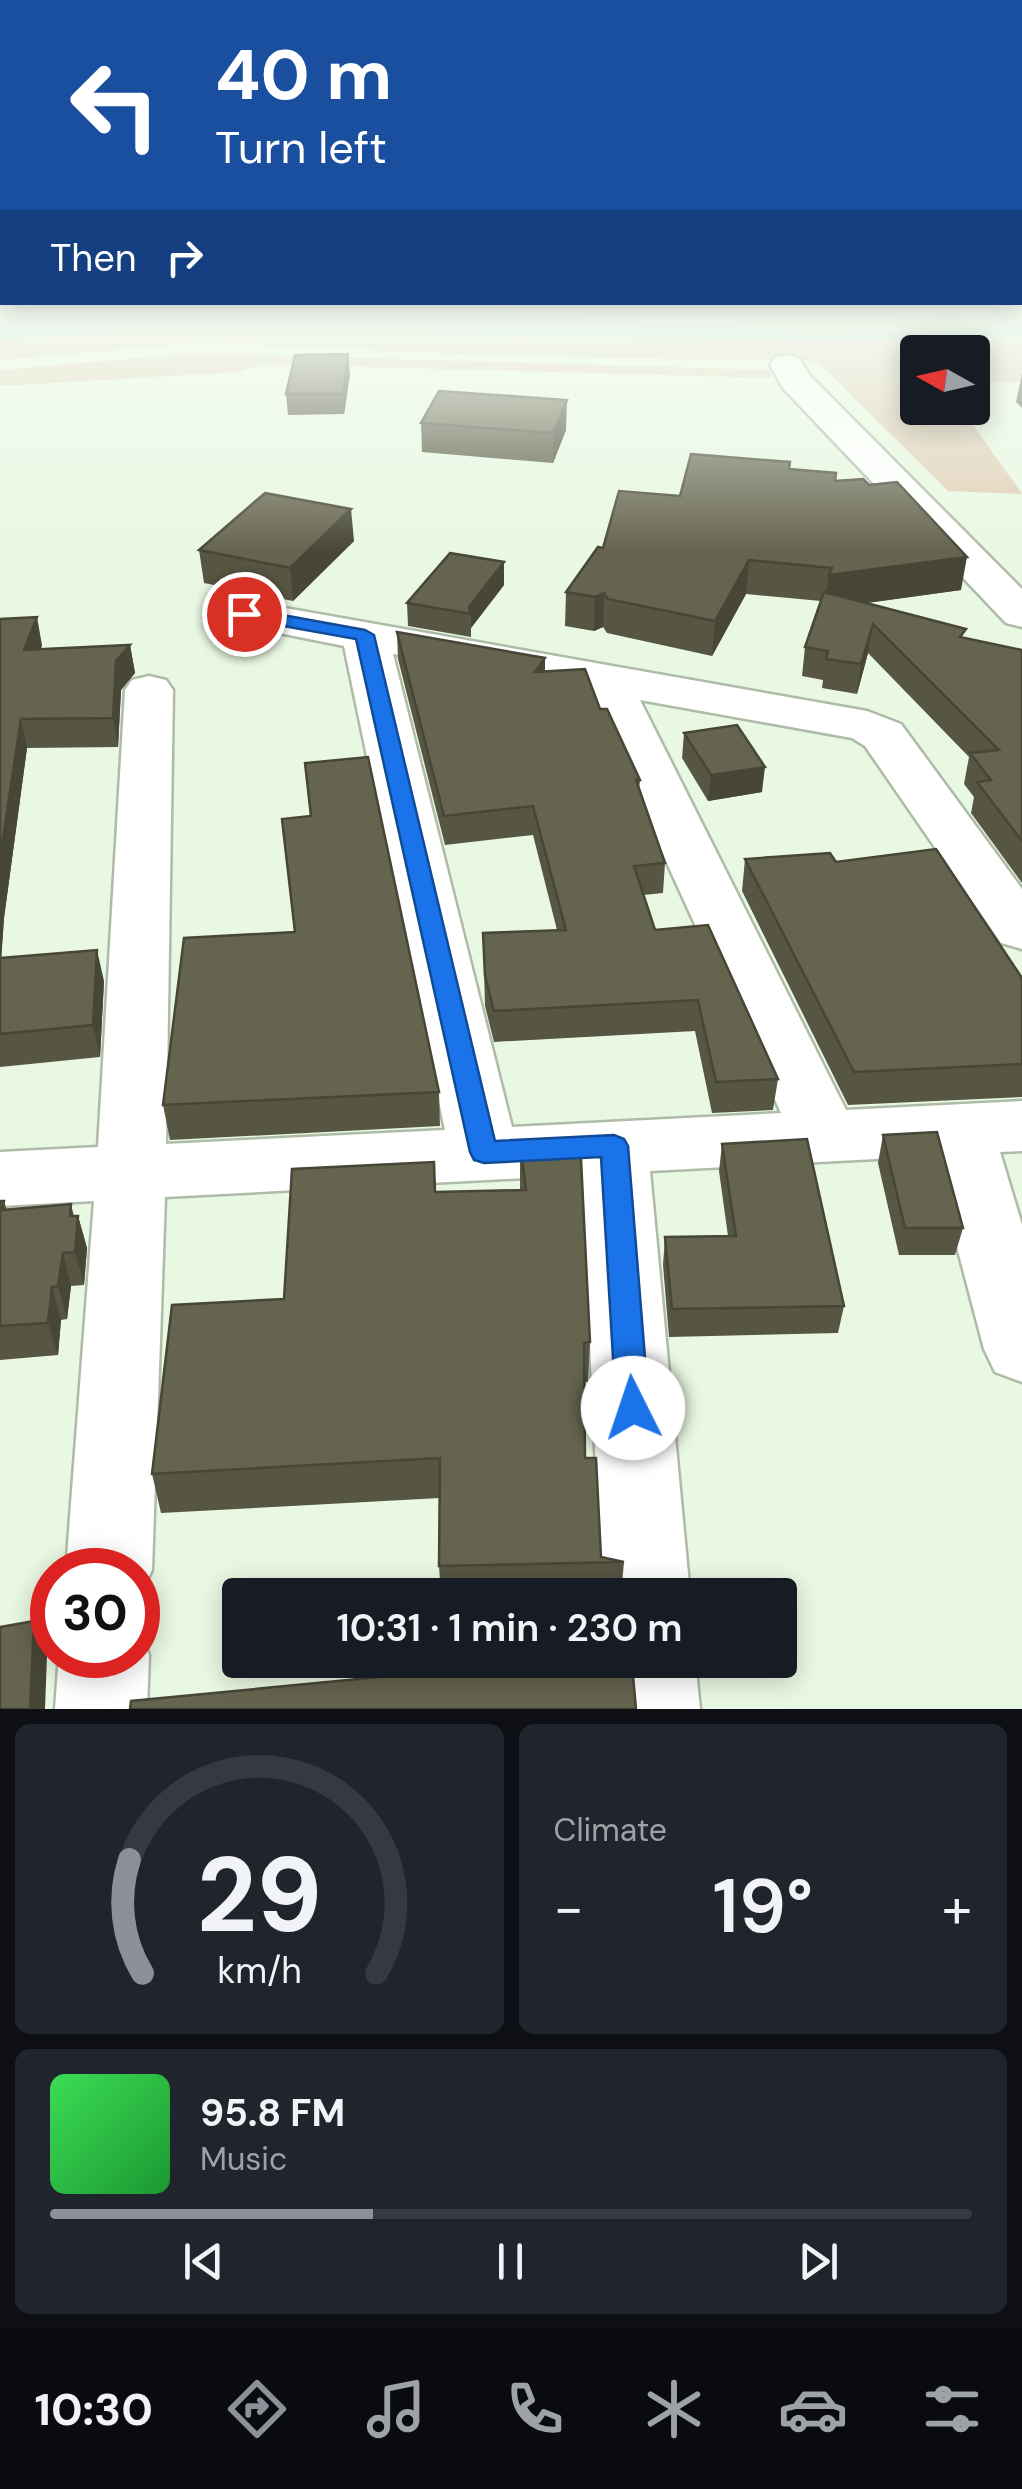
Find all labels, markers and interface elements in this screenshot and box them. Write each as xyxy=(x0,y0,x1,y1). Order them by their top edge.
text: 40 m xyxy=(215,30,392,121)
icon: left xyxy=(50,40,180,170)
text: Turn left xyxy=(215,118,387,177)
icon: right xyxy=(157,230,212,285)
text: Then xyxy=(50,233,137,283)
north arrow xyxy=(900,335,990,425)
map controls xyxy=(900,335,990,425)
pin xyxy=(202,572,287,657)
icon: arrive xyxy=(217,587,272,642)
position arrow xyxy=(581,1356,685,1460)
speed limit sign: 30 xyxy=(30,1548,160,1678)
text: 10:31 · 1 min · 230 m xyxy=(337,1603,682,1653)
text: Climate xyxy=(554,1809,667,1851)
text: 29 xyxy=(196,1828,322,1963)
text: 19° xyxy=(713,1858,813,1955)
text: − xyxy=(554,1872,584,1944)
text: + xyxy=(942,1872,972,1944)
text: km/h xyxy=(217,1948,301,1994)
text: 95.8 FM xyxy=(200,2088,345,2138)
text: Music xyxy=(200,2138,287,2180)
icon: previous xyxy=(176,2234,231,2289)
icon: pause xyxy=(483,2234,538,2289)
icon: next xyxy=(791,2234,846,2289)
icon: directions xyxy=(222,2374,292,2444)
icon: music xyxy=(361,2374,431,2444)
icon: phone xyxy=(500,2374,570,2444)
icon: climate xyxy=(639,2374,709,2444)
icon: car xyxy=(778,2374,848,2444)
icon: filters xyxy=(917,2374,987,2444)
text: 10:30 xyxy=(35,2380,153,2439)

